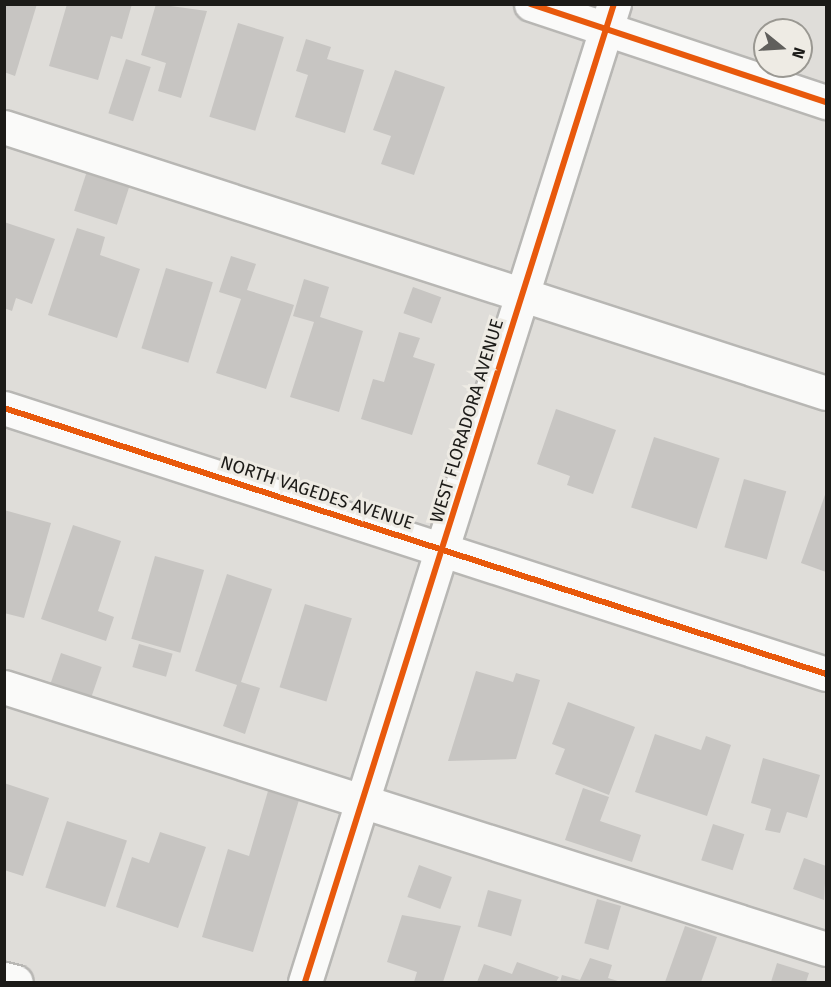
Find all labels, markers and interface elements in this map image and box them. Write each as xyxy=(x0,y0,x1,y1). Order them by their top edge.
north arrow xyxy=(753,18,813,78)
text: N xyxy=(788,45,809,61)
street label: WEST FLORADORA AVENUE xyxy=(426,316,508,526)
street label: NORTH VAGEDES AVENUE xyxy=(218,452,416,534)

